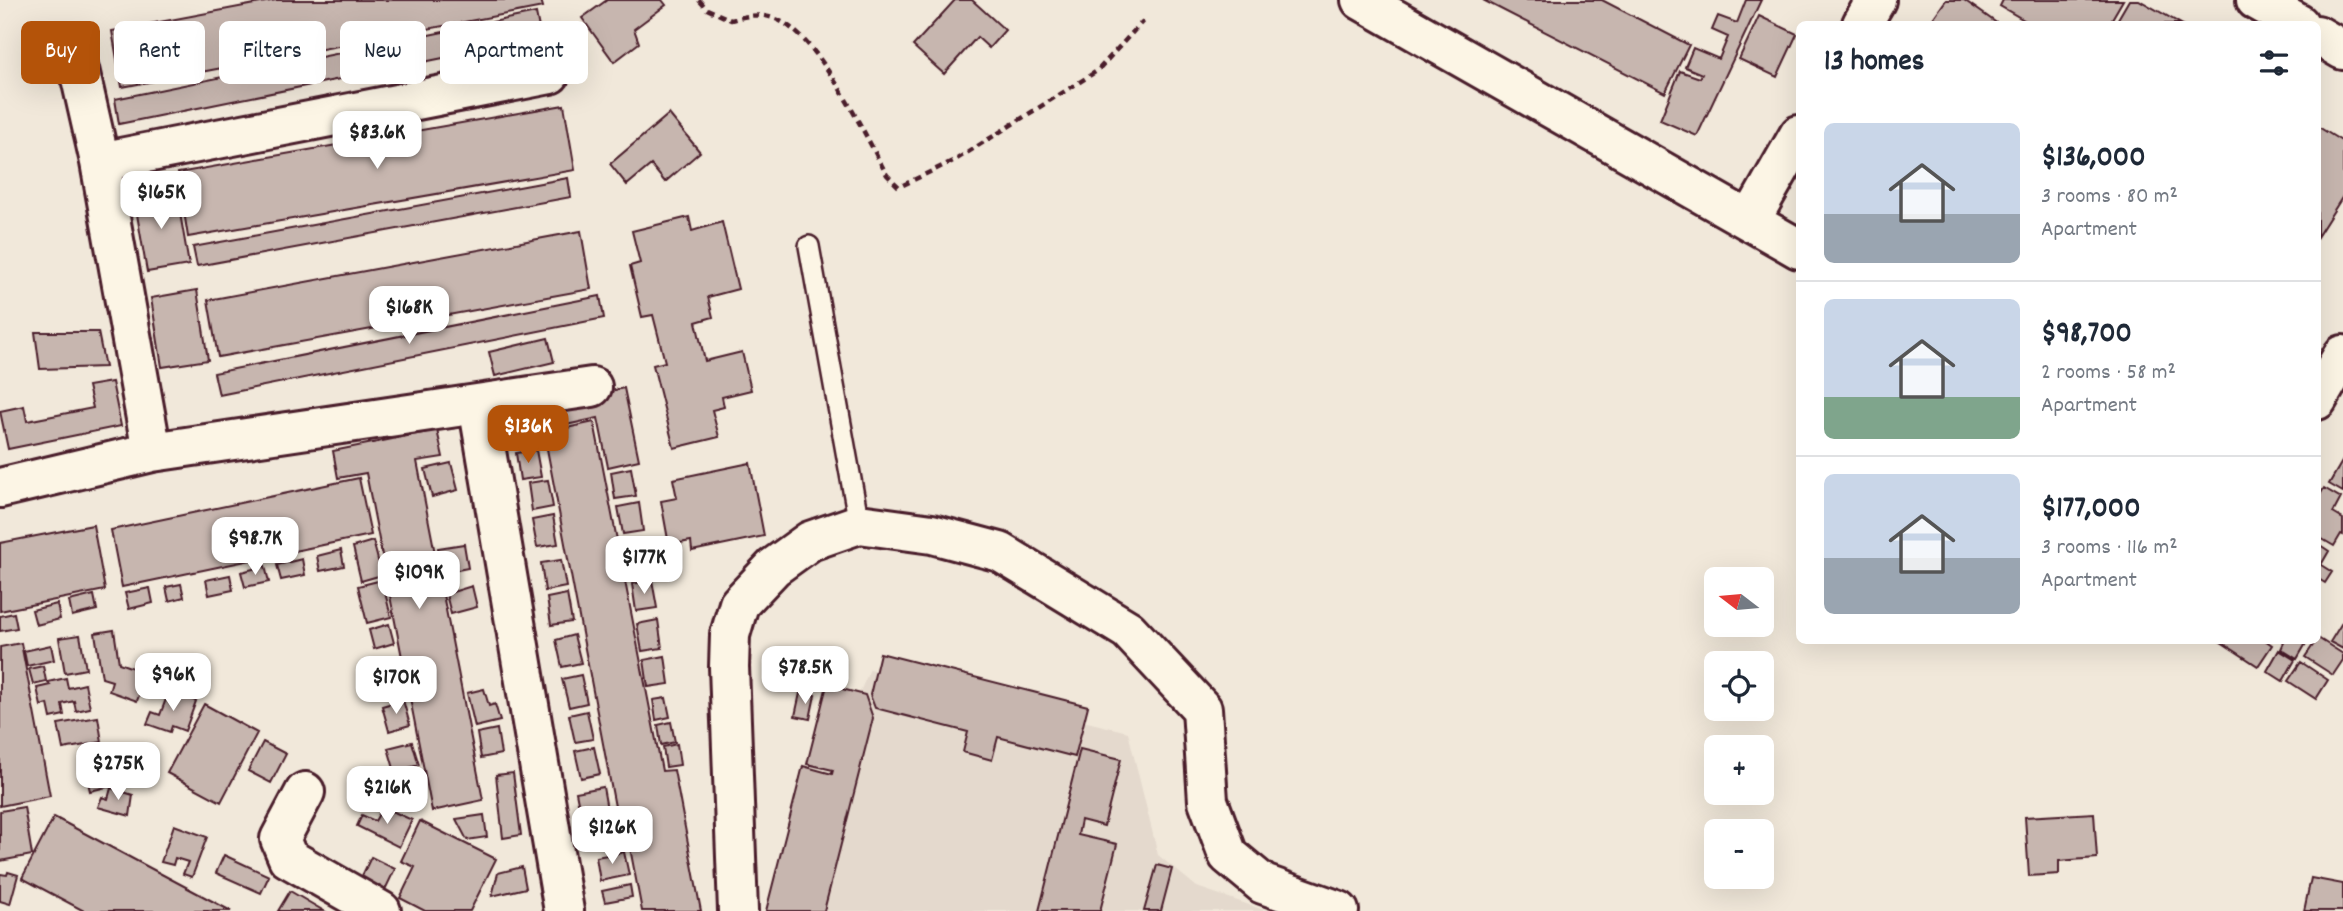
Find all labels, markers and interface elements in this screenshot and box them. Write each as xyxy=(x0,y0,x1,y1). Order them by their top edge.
chip: Buy xyxy=(21,21,100,84)
chip: Rent xyxy=(114,21,205,84)
chip: Filters xyxy=(219,21,326,84)
chip: New xyxy=(340,21,426,84)
chip: Apartment xyxy=(440,21,588,84)
text: 13 homes xyxy=(1824,42,1924,85)
icon: filters xyxy=(2255,44,2293,82)
pin: $83.6K xyxy=(320,111,434,171)
text: $83.6K xyxy=(349,117,405,150)
text: $136,000 xyxy=(2041,138,2146,181)
icon: home xyxy=(1880,151,1964,235)
pin: $165K xyxy=(112,172,210,231)
text: $165K xyxy=(136,177,186,210)
text: 3 rooms · 80 m² xyxy=(2041,181,2178,214)
text: Apartment xyxy=(2041,214,2137,247)
pin: $168K xyxy=(360,286,458,346)
text: $168K xyxy=(385,292,433,325)
text: $98,700 xyxy=(2041,314,2132,357)
icon: home xyxy=(1880,327,1964,411)
text: 2 rooms · 58 m² xyxy=(2041,357,2176,390)
text: Apartment xyxy=(2041,390,2137,423)
pin: $136K xyxy=(479,406,577,465)
text: $136K xyxy=(504,411,552,444)
text: $177,000 xyxy=(2041,489,2141,532)
icon: home xyxy=(1880,502,1964,586)
pin: $98.7K xyxy=(198,518,312,577)
text: $98.7K xyxy=(228,523,282,556)
text: 3 rooms · 116 m² xyxy=(2041,532,2178,565)
pin: $177K xyxy=(595,536,693,596)
text: $177K xyxy=(622,542,666,575)
pin: $109K xyxy=(370,552,468,611)
text: $109K xyxy=(394,557,444,590)
text: Apartment xyxy=(2041,565,2137,598)
north arrow xyxy=(1704,567,1774,637)
map controls xyxy=(1704,567,1774,889)
pin: $78.5K xyxy=(748,646,862,706)
button: locate xyxy=(1704,651,1774,721)
text: $78.5K xyxy=(778,652,832,685)
pin: $96K xyxy=(132,654,214,713)
pin: $170K xyxy=(347,656,445,716)
text: $96K xyxy=(151,659,195,692)
text: $170K xyxy=(372,662,420,695)
button: + xyxy=(1704,735,1774,805)
pin: $275K xyxy=(69,742,167,802)
text: $275K xyxy=(92,748,144,781)
pin: $216K xyxy=(338,766,436,826)
text: $216K xyxy=(363,772,411,805)
pin: $126K xyxy=(563,806,661,866)
text: $126K xyxy=(588,812,636,845)
button: − xyxy=(1704,819,1774,889)

